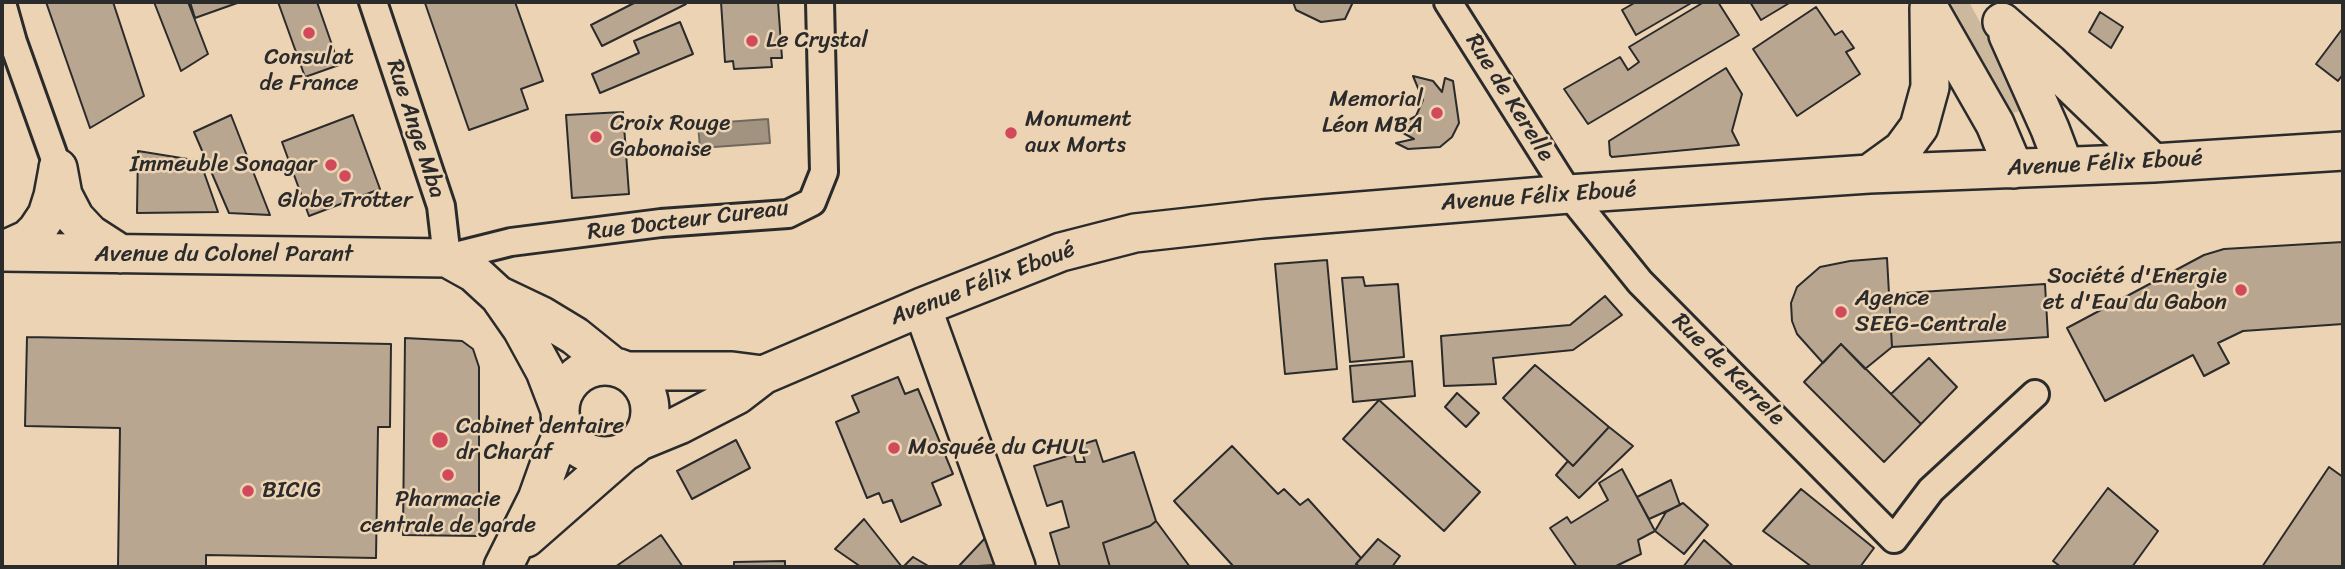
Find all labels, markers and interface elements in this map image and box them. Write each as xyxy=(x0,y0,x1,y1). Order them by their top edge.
marker: Consulat de France xyxy=(301,25,317,41)
place label: Le Crystal xyxy=(766,27,868,55)
street label: Rue de Kerelle xyxy=(1459,29,1559,167)
marker: Le Crystal xyxy=(744,33,760,49)
place label: Consulat de France xyxy=(259,44,359,98)
street label: Rue Ange Mba xyxy=(380,56,450,202)
place label: Memorial Léon MBA xyxy=(1322,86,1423,140)
marker: Memorial Léon MBA xyxy=(1429,105,1445,121)
place label: Monument aux Morts xyxy=(1025,106,1131,160)
place label: Croix Rouge Gabonaise xyxy=(610,110,730,164)
marker: Monument aux Morts xyxy=(1003,125,1019,141)
marker: Croix Rouge Gabonaise xyxy=(588,129,604,145)
street label: Avenue Félix Eboué xyxy=(2007,145,2203,183)
place label: Immeuble Sonagar xyxy=(130,151,317,179)
marker: Immeuble Sonagar xyxy=(323,157,339,173)
marker: Globe Trotter xyxy=(337,168,353,184)
street label: Avenue Félix Eboué xyxy=(1440,176,1638,218)
place label: Globe Trotter xyxy=(278,187,412,215)
street label: Rue Docteur Cureau xyxy=(586,195,790,247)
street label: Avenue Félix Eboué xyxy=(887,236,1079,332)
street label: Avenue du Colonel Parant xyxy=(95,241,353,269)
place label: Société d'Energie et d'Eau du Gabon xyxy=(2043,263,2227,317)
marker: Société d'Energie et d'Eau du Gabon xyxy=(2233,282,2249,298)
place label: Agence SEEG-Centrale xyxy=(1855,285,2007,339)
marker: Agence SEEG-Centrale xyxy=(1833,304,1849,320)
street label: Rue de Kerrele xyxy=(1666,308,1790,432)
place label: Cabinet dentaire dr Charaf xyxy=(456,413,624,467)
marker: Cabinet dentaire dr Charaf xyxy=(430,430,450,450)
place label: Mosquée du CHUL xyxy=(908,434,1088,462)
marker: Mosquée du CHUL xyxy=(886,440,902,456)
marker: Pharmacie centrale de garde xyxy=(440,467,456,483)
place label: BICIG xyxy=(262,477,321,505)
marker: BICIG xyxy=(240,483,256,499)
place label: Pharmacie centrale de garde xyxy=(360,486,536,540)

